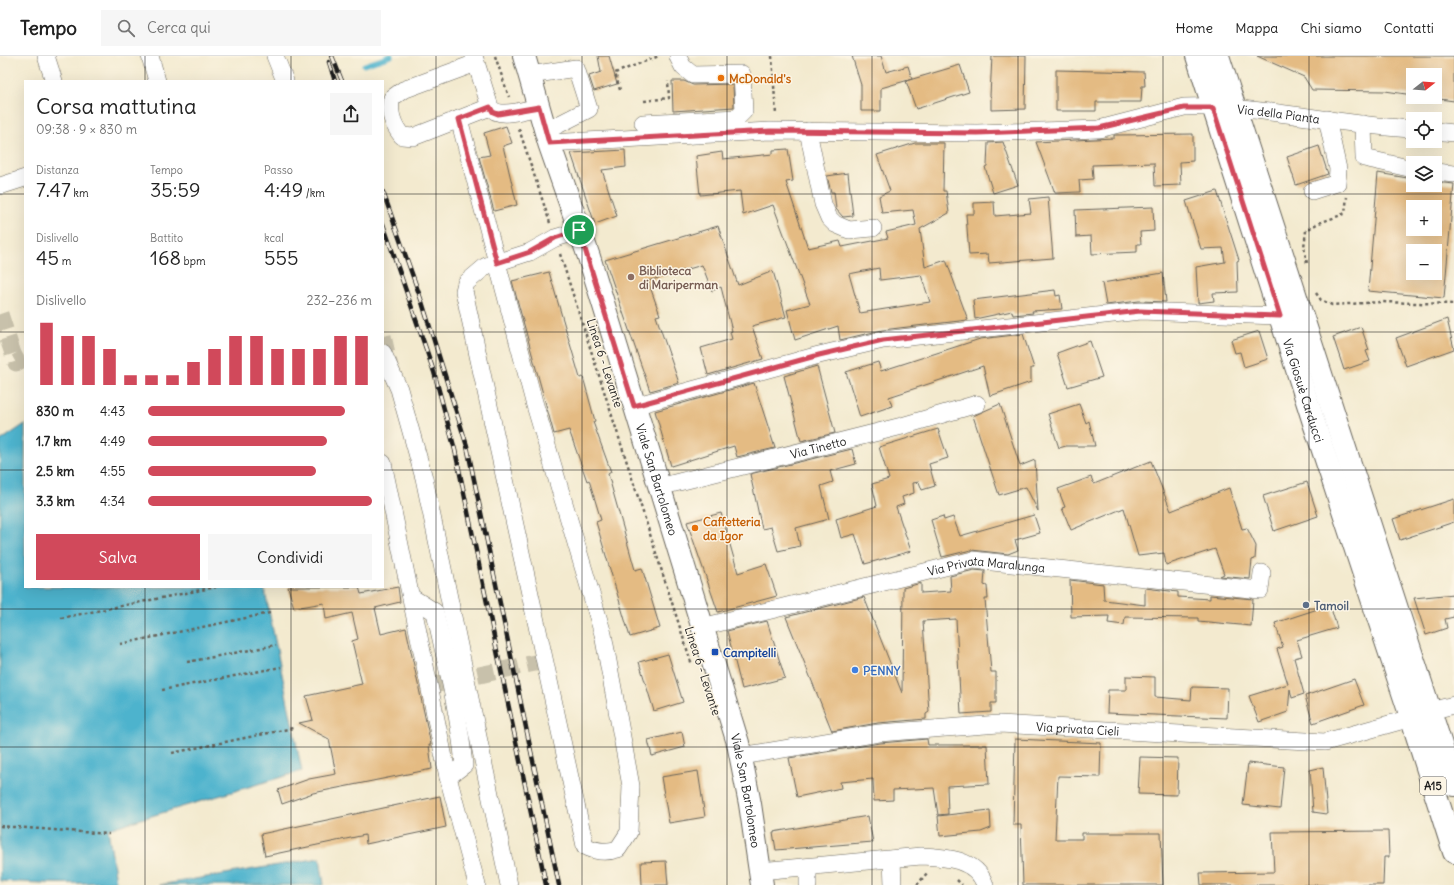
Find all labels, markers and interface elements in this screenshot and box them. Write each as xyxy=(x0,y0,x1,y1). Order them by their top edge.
search box xyxy=(101,10,381,46)
text: Tempo xyxy=(20,16,77,40)
icon: search xyxy=(115,17,137,39)
text: Cerca qui xyxy=(147,18,211,37)
text: Home xyxy=(1175,19,1213,37)
text: Mappa xyxy=(1235,19,1278,37)
text: Chi siamo xyxy=(1300,19,1362,37)
text: Contatti xyxy=(1384,19,1434,37)
north arrow xyxy=(1406,68,1442,104)
map controls xyxy=(1406,68,1442,280)
place label: McDonald's xyxy=(729,71,792,86)
marker: McDonald's xyxy=(716,73,726,83)
text: Corsa mattutina xyxy=(36,92,197,120)
button: share xyxy=(330,93,372,135)
street label: Via della Pianta xyxy=(1237,101,1321,126)
button: locate xyxy=(1406,112,1442,148)
text: 09:38 · 9 × 830 m xyxy=(36,121,137,138)
button: layers xyxy=(1406,156,1442,192)
text: Distanza xyxy=(36,163,79,177)
text: Tempo xyxy=(150,163,183,177)
text: Passo xyxy=(264,163,293,177)
text: 7.47 xyxy=(36,177,71,202)
text: 35:59 xyxy=(150,177,200,202)
text: 4:49 xyxy=(264,177,303,202)
text: km xyxy=(71,186,89,200)
text: /km xyxy=(303,186,325,200)
button: + xyxy=(1406,200,1442,236)
pin xyxy=(562,213,596,247)
icon: arrive xyxy=(568,219,590,241)
text: Dislivello xyxy=(36,231,79,245)
text: Battito xyxy=(150,231,183,245)
text: kcal xyxy=(264,231,284,245)
button: − xyxy=(1406,244,1442,280)
text: 45 xyxy=(36,245,59,270)
text: 168 xyxy=(150,245,181,270)
text: 555 xyxy=(264,245,299,270)
text: m xyxy=(59,254,71,268)
text: bpm xyxy=(181,254,206,268)
place label: Biblioteca di Mariperman xyxy=(639,263,718,293)
marker: Biblioteca di Mariperman xyxy=(626,272,636,282)
text: Dislivello xyxy=(36,292,86,309)
text: 232–236 m xyxy=(306,292,372,309)
street label: Linea 6 - Levante xyxy=(584,317,626,409)
street label: Via Giosuè Carducci xyxy=(1280,337,1327,444)
text: 830 m xyxy=(36,403,74,420)
text: 4:43 xyxy=(100,403,125,420)
street label: Viale San Bartolomeo xyxy=(633,422,681,537)
text: 1.7 km xyxy=(36,433,71,450)
text: 4:49 xyxy=(100,433,125,450)
street label: Via Tinetto xyxy=(789,433,848,461)
text: 2.5 km xyxy=(36,463,74,480)
text: 4:55 xyxy=(100,463,125,480)
text: 3.3 km xyxy=(36,493,75,510)
text: 4:34 xyxy=(100,493,125,510)
place label: Caffetteria da Igor xyxy=(703,514,761,544)
marker: Caffetteria da Igor xyxy=(690,523,700,533)
button: Salva xyxy=(36,534,200,580)
button: Condividi xyxy=(208,534,372,580)
street label: Via Privata Maralunga xyxy=(926,553,1046,579)
place label: Tamoil xyxy=(1314,598,1349,613)
marker: Tamoil xyxy=(1301,600,1311,610)
street label: Linea 6 - Levante xyxy=(682,625,724,717)
place label: Campitelli xyxy=(723,645,776,661)
marker: Campitelli xyxy=(710,647,720,657)
place label: PENNY xyxy=(863,663,901,678)
marker: PENNY xyxy=(850,665,860,675)
street label: Via privata Cieli xyxy=(1036,719,1120,738)
street label: Viale San Bartolomeo xyxy=(728,732,764,849)
road number: A15 xyxy=(1420,777,1446,795)

